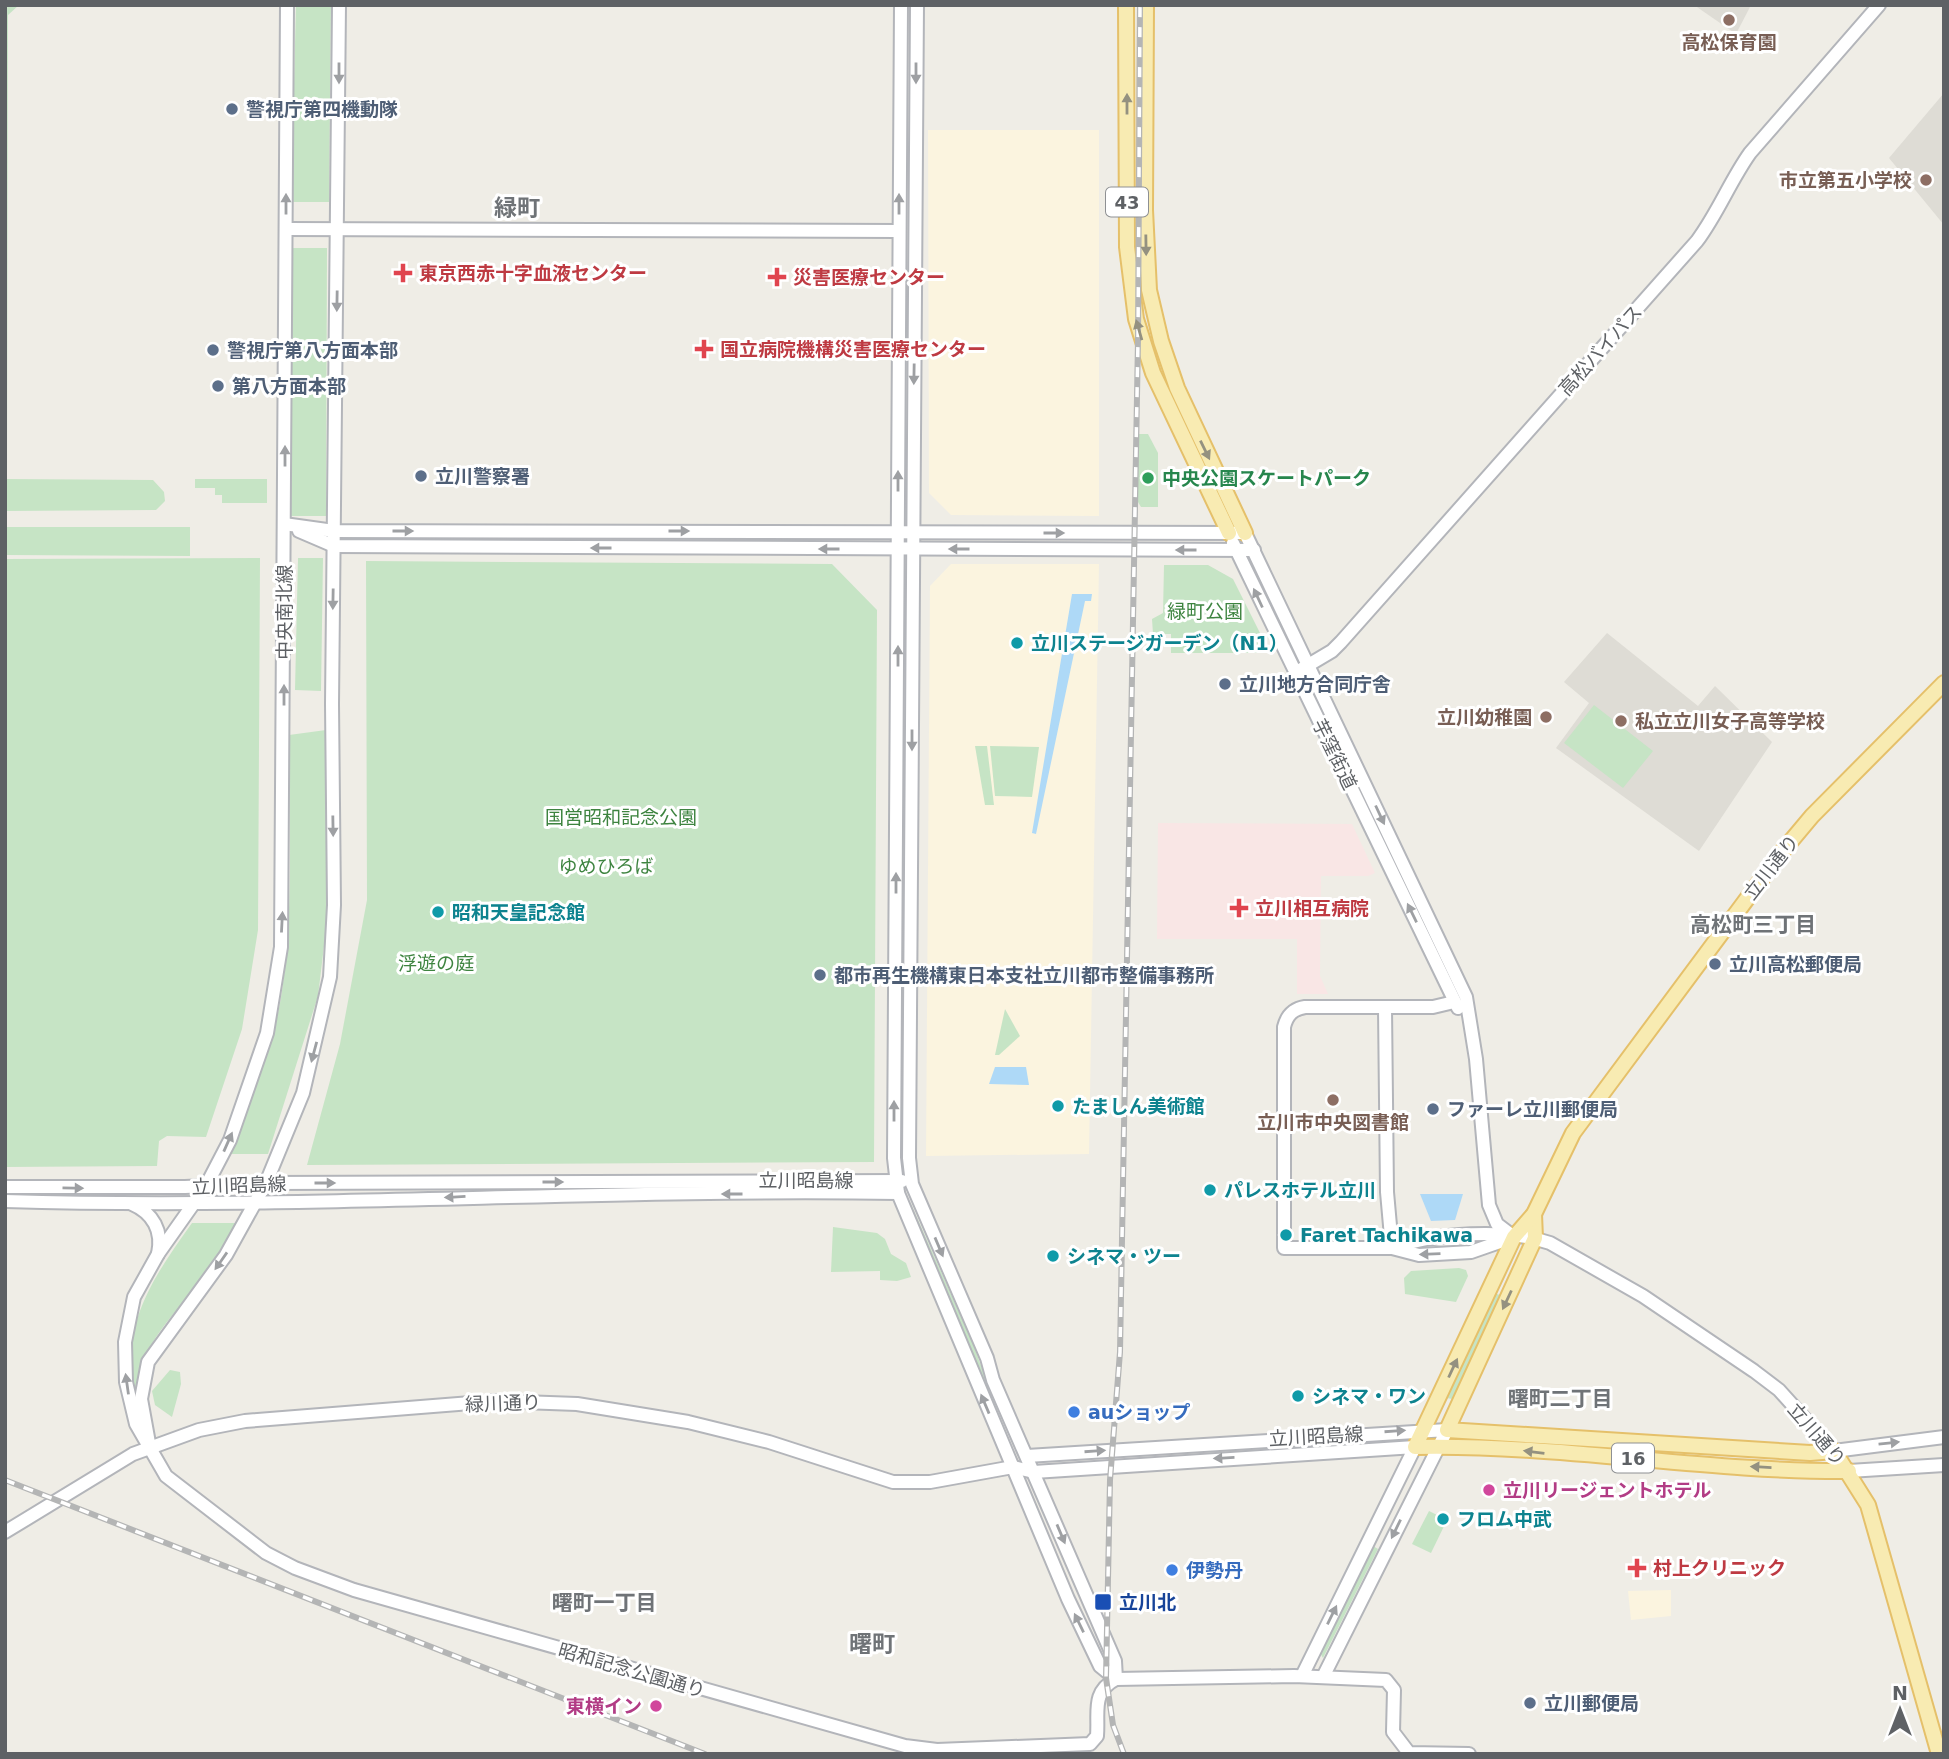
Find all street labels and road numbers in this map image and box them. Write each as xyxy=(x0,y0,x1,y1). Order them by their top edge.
road number: 43 xyxy=(1106,188,1148,216)
street label: 高松バイパス xyxy=(1554,300,1646,400)
street label: 中央南北線 xyxy=(273,564,295,660)
street label: 芋窪街道 xyxy=(1308,715,1362,793)
street label: 立川通り xyxy=(1739,830,1803,904)
street label: 立川昭島線 xyxy=(758,1169,854,1191)
street label: 立川昭島線 xyxy=(191,1172,287,1198)
street label: 緑川通り xyxy=(465,1391,541,1415)
street label: 立川通り xyxy=(1784,1398,1850,1470)
street label: 立川昭島線 xyxy=(1268,1423,1364,1449)
road number: 16 xyxy=(1612,1443,1654,1472)
street label: 昭和記念公園通り xyxy=(556,1638,708,1702)

